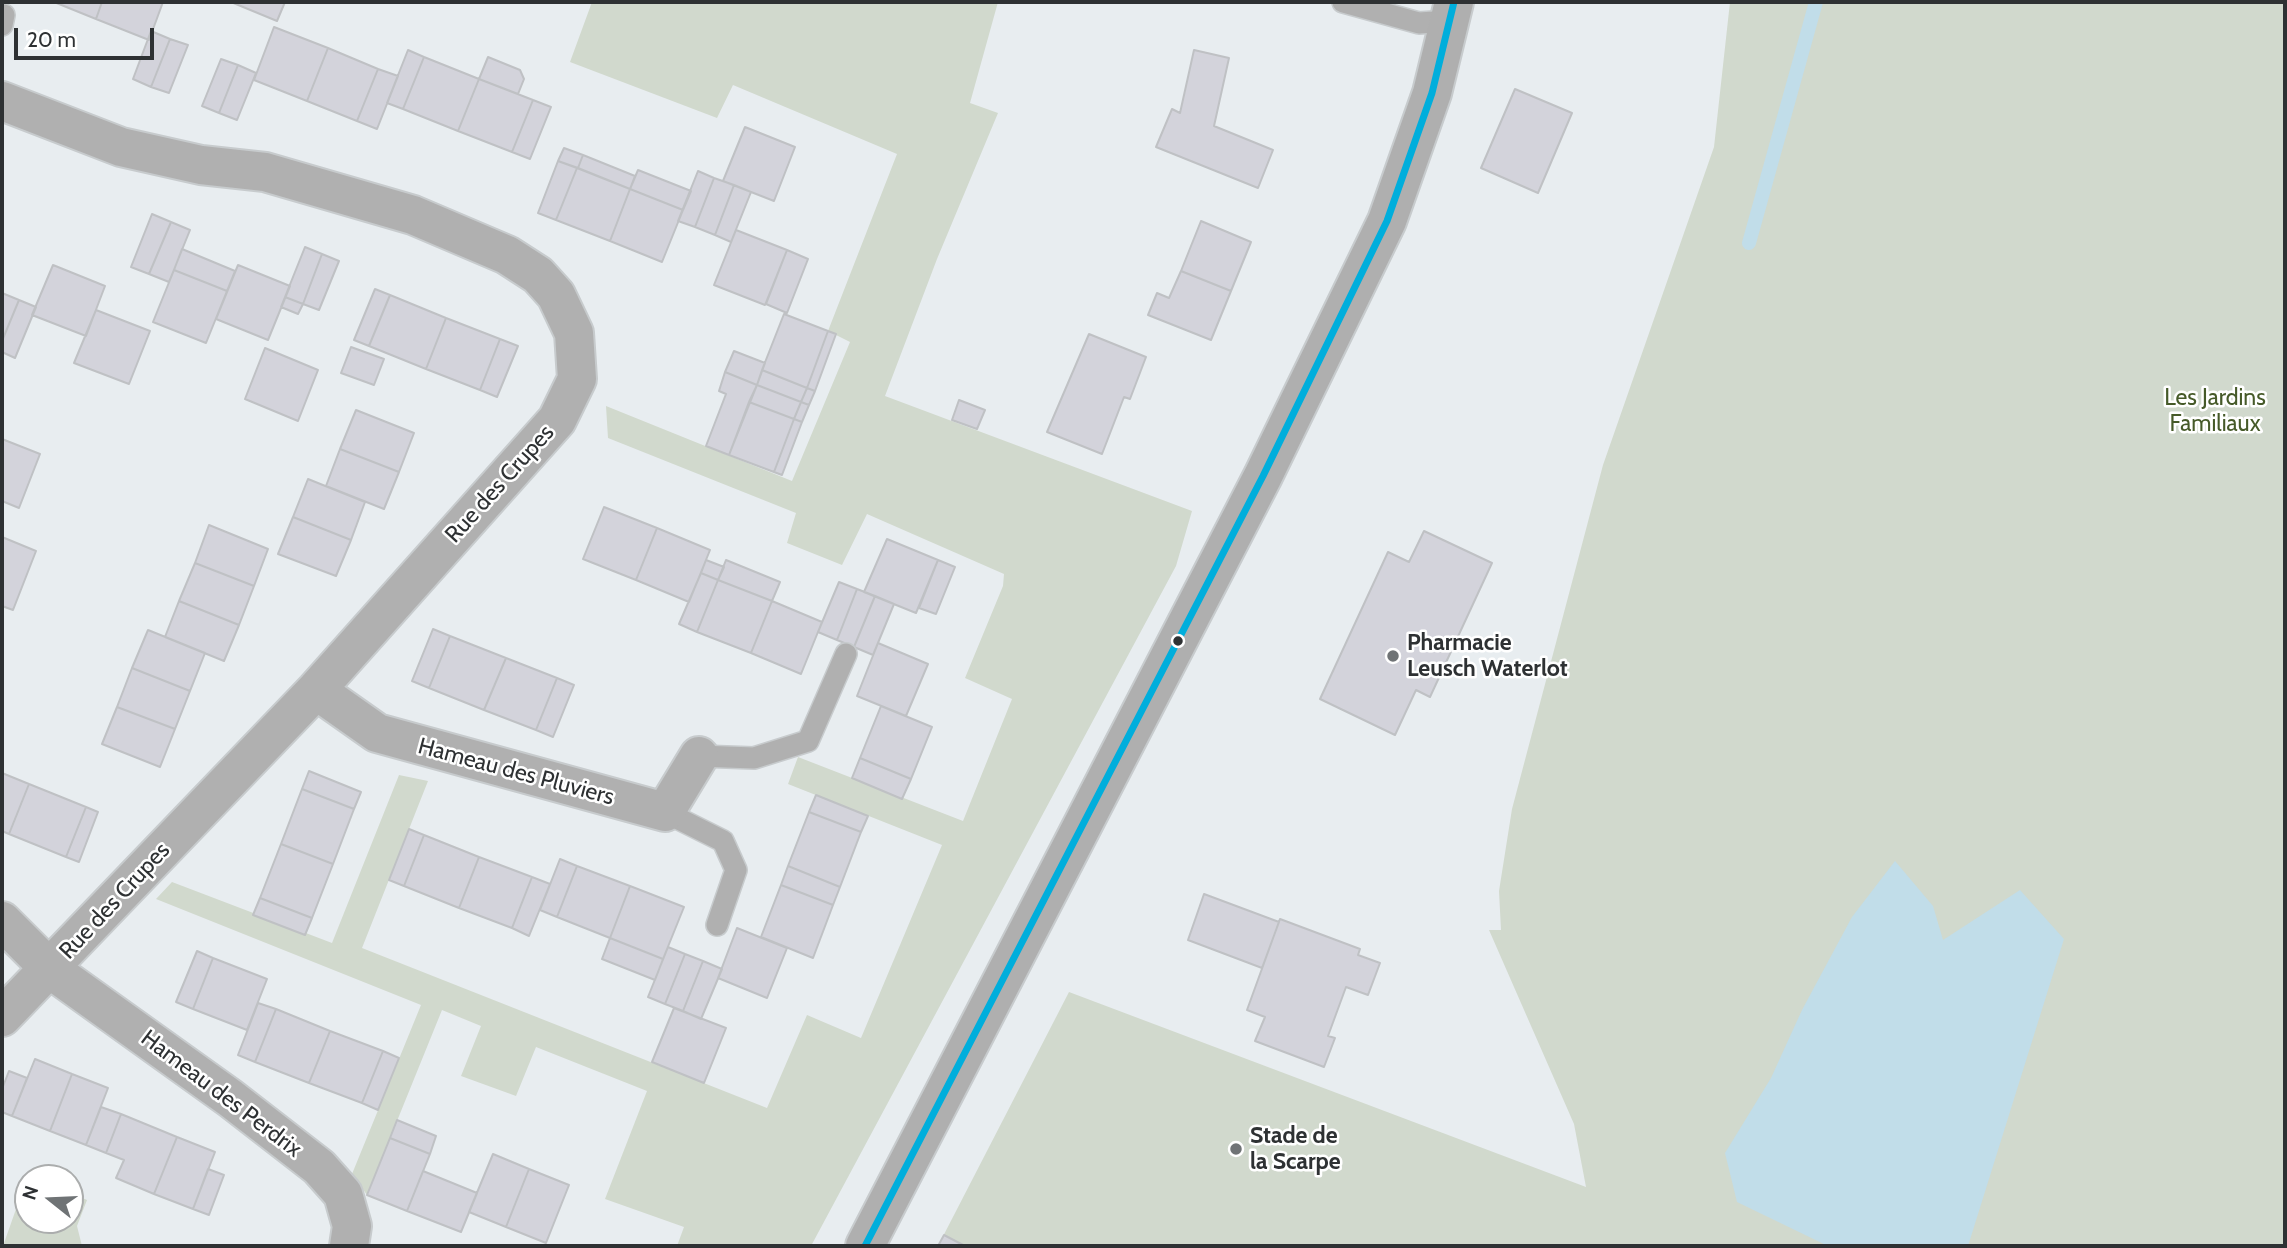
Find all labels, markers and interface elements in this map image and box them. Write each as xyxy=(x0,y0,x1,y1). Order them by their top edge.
scale bar xyxy=(18,14,158,58)
text: 20 m xyxy=(27,27,76,52)
park label: Les Jardins Familiaux xyxy=(2164,384,2266,438)
street label: Rue des Crupes xyxy=(440,419,560,549)
place label: Pharmacie Leusch Waterlot xyxy=(1407,629,1568,683)
unlabelled marker xyxy=(1171,634,1185,648)
marker: Pharmacie Leusch Waterlot xyxy=(1385,648,1401,664)
street label: Hameau des Pluviers xyxy=(415,733,617,811)
street label: Rue des Crupes xyxy=(54,837,176,965)
street label: Hameau des Perdrix xyxy=(135,1025,307,1163)
place label: Stade de la Scarpe xyxy=(1250,1122,1341,1176)
marker: Stade de la Scarpe xyxy=(1228,1141,1244,1157)
north arrow xyxy=(14,1164,84,1234)
text: N xyxy=(17,1183,43,1203)

